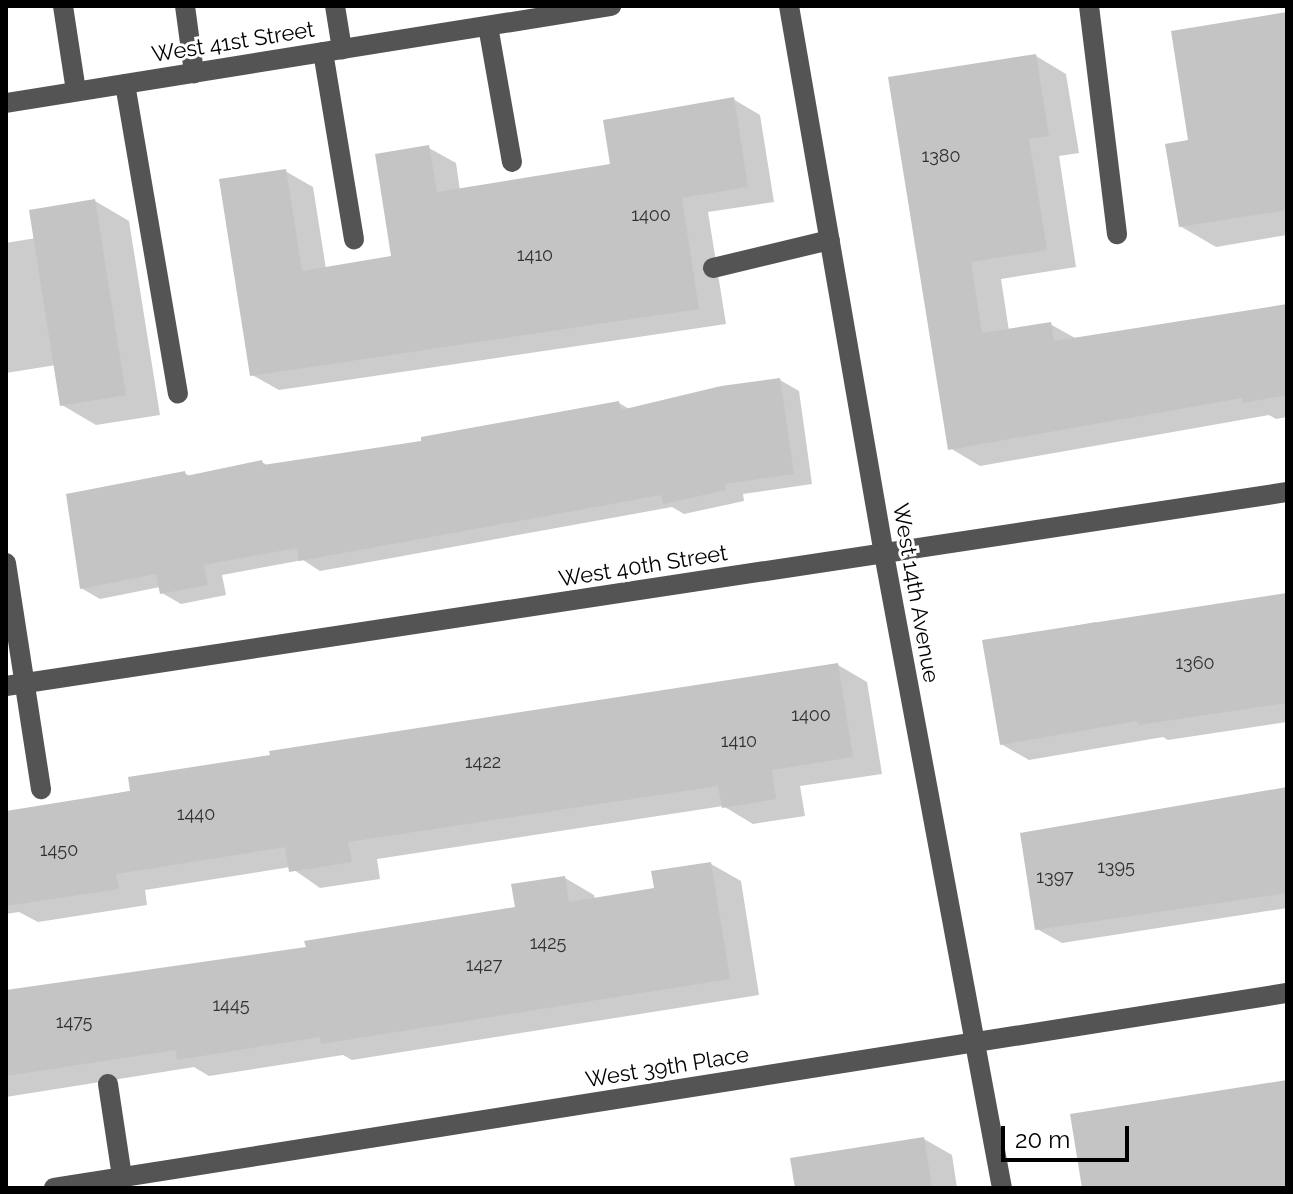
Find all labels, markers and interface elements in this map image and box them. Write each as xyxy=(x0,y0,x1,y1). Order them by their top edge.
street label: West 41st Street xyxy=(150,16,316,68)
house number: 1380 xyxy=(921,145,961,167)
house number: 1400 xyxy=(631,204,671,226)
house number: 1410 xyxy=(517,244,553,266)
street label: West 14th Avenue xyxy=(887,501,945,685)
street label: West 40th Street xyxy=(557,540,729,592)
house number: 1360 xyxy=(1175,652,1215,674)
house number: 1400 xyxy=(791,704,831,726)
house number: 1410 xyxy=(721,730,757,752)
house number: 1422 xyxy=(465,751,501,773)
house number: 1440 xyxy=(177,803,215,825)
house number: 1450 xyxy=(40,839,78,861)
house number: 1395 xyxy=(1097,856,1135,878)
house number: 1397 xyxy=(1036,866,1074,888)
house number: 1425 xyxy=(530,932,566,954)
house number: 1427 xyxy=(466,954,502,976)
house number: 1445 xyxy=(212,994,250,1016)
house number: 1475 xyxy=(56,1011,92,1033)
street label: West 39th Place xyxy=(583,1041,751,1093)
scale bar xyxy=(1005,1110,1133,1160)
text: 20 m xyxy=(1015,1125,1070,1154)

